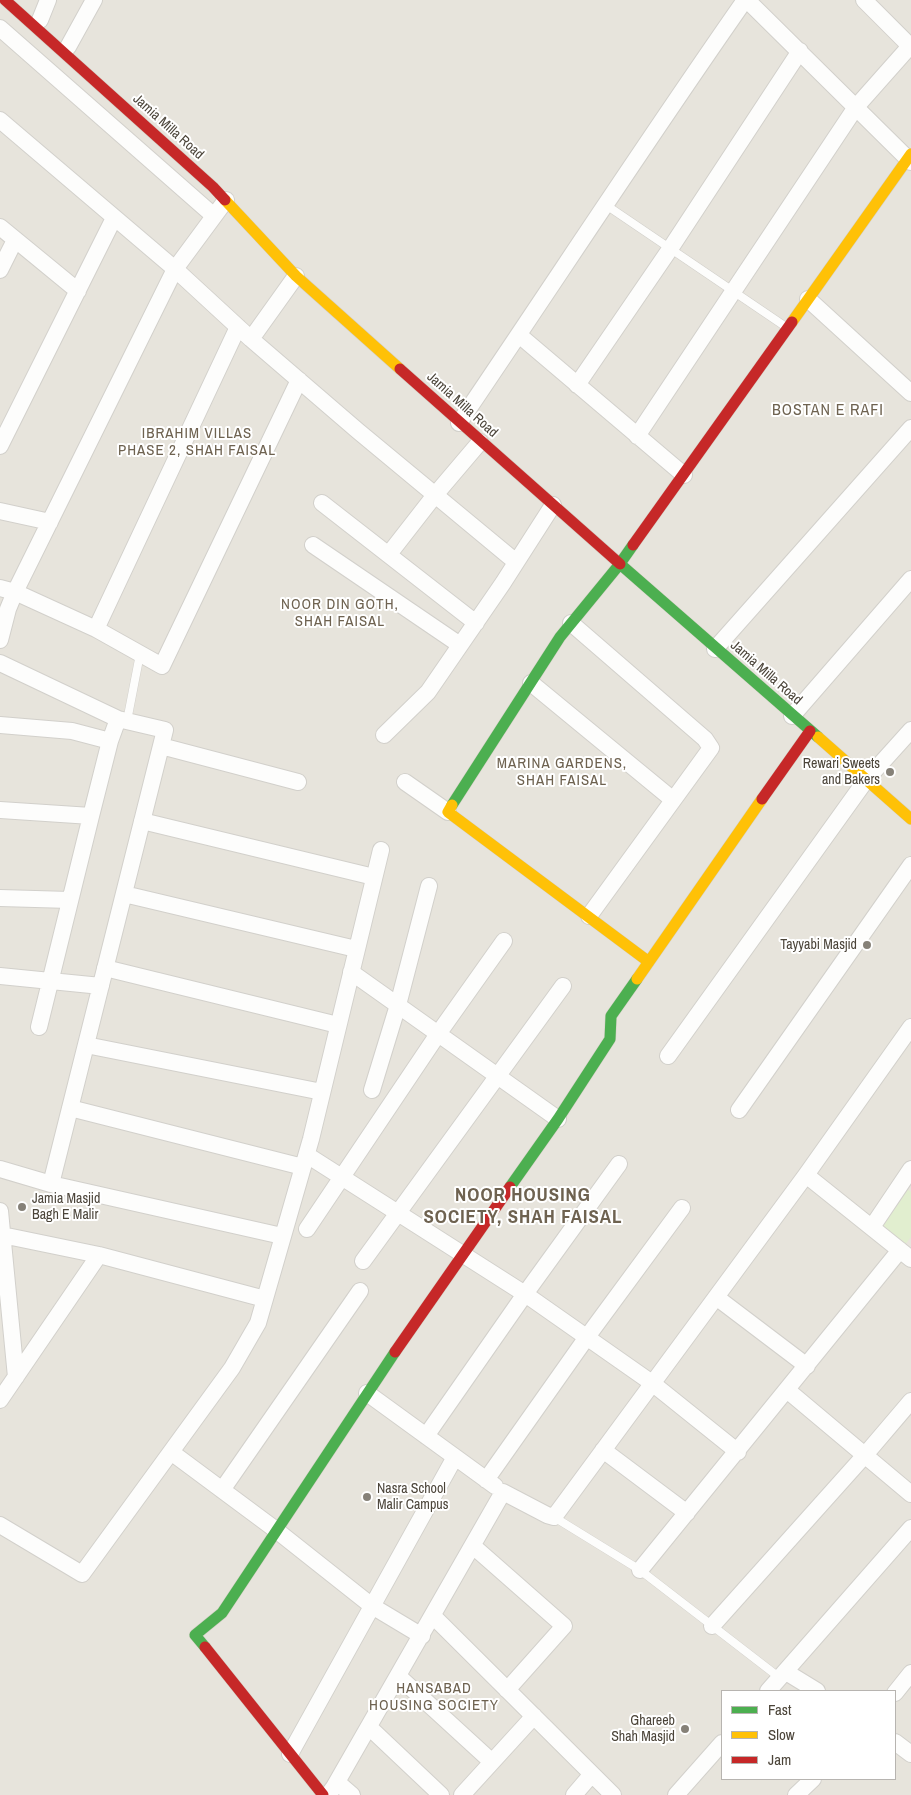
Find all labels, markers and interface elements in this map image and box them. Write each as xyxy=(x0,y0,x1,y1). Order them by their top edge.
street label: Jamia Milla Road xyxy=(129,91,207,163)
street label: Jamia Milla Road xyxy=(423,369,501,441)
district label: BOSTAN E RAFI xyxy=(770,401,886,421)
district label: IBRAHIM VILLAS PHASE 2, SHAH FAISAL xyxy=(115,425,279,460)
district label: NOOR DIN GOTH, SHAH FAISAL xyxy=(279,596,401,631)
street label: Jamia Milla Road xyxy=(727,637,805,709)
district label: MARINA GARDENS, SHAH FAISAL xyxy=(495,755,629,790)
place label: Rewari Sweets and Bakers xyxy=(803,756,880,789)
marker: Rewari Sweets and Bakers xyxy=(884,766,896,778)
place label: Tayyabi Masjid xyxy=(780,937,857,953)
marker: Tayyabi Masjid xyxy=(861,939,873,951)
district label: NOOR HOUSING SOCIETY, SHAH FAISAL xyxy=(421,1185,625,1229)
place label: Jamia Masjid Bagh E Malir xyxy=(32,1191,100,1224)
marker: Jamia Masjid Bagh E Malir xyxy=(16,1201,28,1213)
place label: Nasra School Malir Campus xyxy=(377,1481,448,1514)
marker: Nasra School Malir Campus xyxy=(361,1491,373,1503)
district label: HANSABAD HOUSING SOCIETY xyxy=(367,1680,501,1715)
legend xyxy=(721,1690,896,1780)
text: Fast xyxy=(768,1699,791,1720)
place label: Ghareeb Shah Masjid xyxy=(611,1713,675,1745)
marker: Ghareeb Shah Masjid xyxy=(679,1723,691,1735)
text: Slow xyxy=(768,1724,795,1745)
text: Jam xyxy=(768,1749,791,1770)

